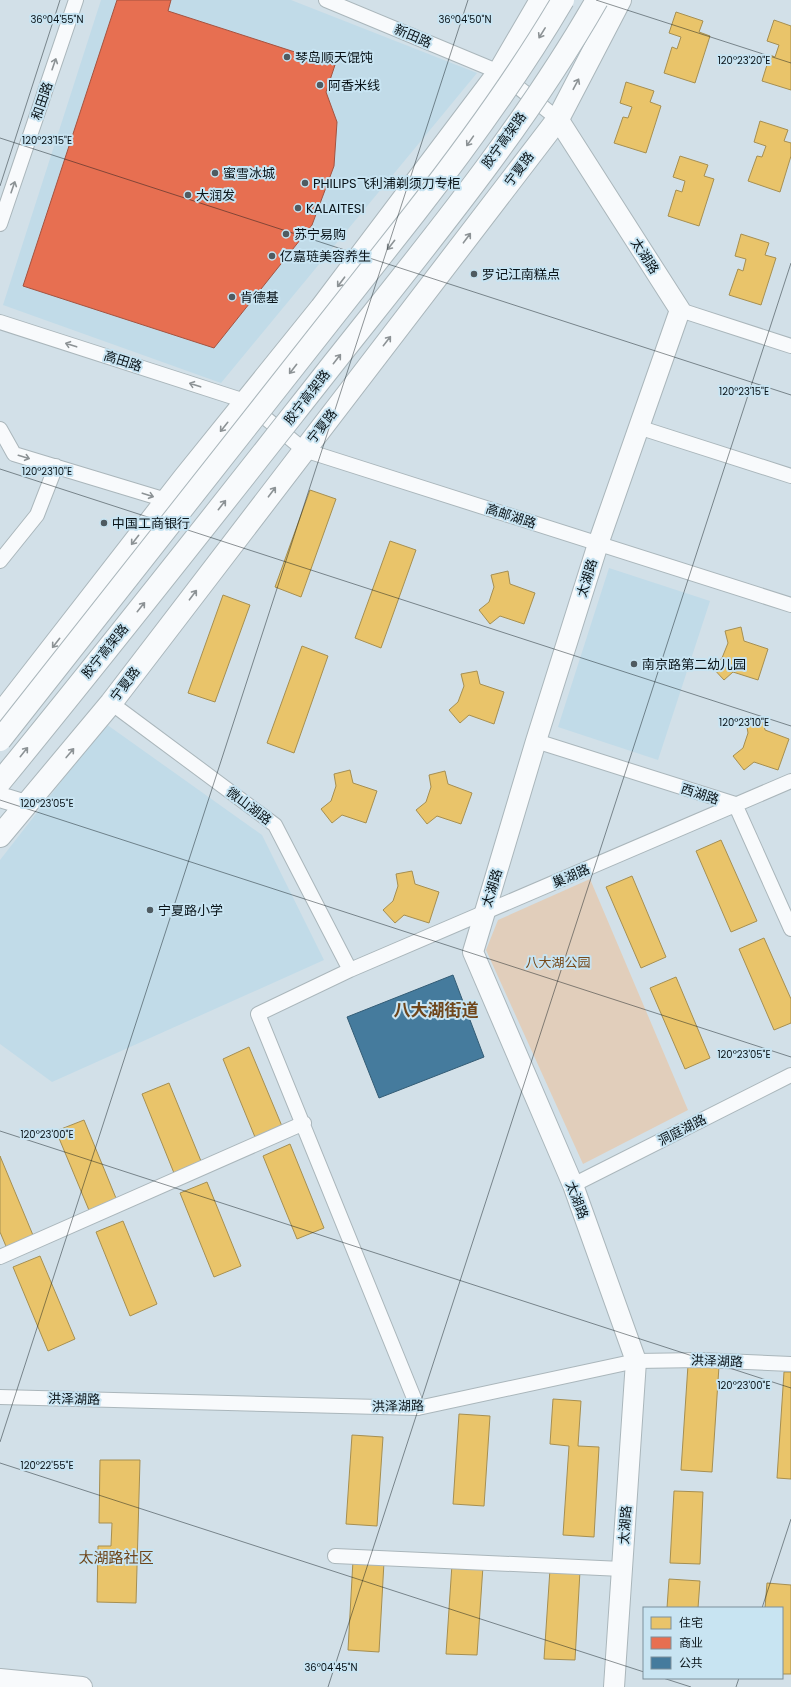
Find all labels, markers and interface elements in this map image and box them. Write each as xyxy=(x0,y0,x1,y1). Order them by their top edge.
text: 36°04'55"N xyxy=(30,12,84,27)
text: 36°04'50"N xyxy=(438,12,492,27)
street label: 新田路 xyxy=(391,20,435,52)
one-way arrow xyxy=(538,27,546,38)
place label: 琴岛顺天馄饨 xyxy=(295,48,373,67)
marker: 琴岛顺天馄饨 xyxy=(282,52,292,62)
text: 120°23'20"E xyxy=(718,53,770,68)
one-way arrow xyxy=(51,58,59,70)
place label: 阿香米线 xyxy=(328,76,380,95)
one-way arrow xyxy=(573,78,580,90)
street label: 和田路 xyxy=(27,79,57,123)
marker: 阿香米线 xyxy=(315,80,325,90)
street label: 胶宁高架路 xyxy=(477,108,531,172)
text: 120°23'15"E xyxy=(22,133,72,148)
one-way arrow xyxy=(466,136,474,147)
street label: 宁夏路 xyxy=(500,148,538,190)
place label: 蜜雪冰城 xyxy=(223,164,275,183)
marker: 蜜雪冰城 xyxy=(210,168,220,178)
place label: PHILIPS飞利浦剃须刀专柜 xyxy=(313,174,461,193)
marker: PHILIPS飞利浦剃须刀专柜 xyxy=(300,178,310,188)
one-way arrow xyxy=(9,181,17,193)
place label: 大润发 xyxy=(196,186,235,205)
marker: 大润发 xyxy=(183,190,193,200)
place label: KALAITESI xyxy=(306,199,365,218)
marker: KALAITESI xyxy=(293,203,303,213)
place label: 苏宁易购 xyxy=(294,225,346,244)
marker: 苏宁易购 xyxy=(281,229,291,239)
one-way arrow xyxy=(462,232,471,243)
street label: 太湖路 xyxy=(626,234,664,278)
one-way arrow xyxy=(387,239,395,250)
place label: 亿嘉琏美容养生 xyxy=(280,247,371,266)
marker: 亿嘉琏美容养生 xyxy=(267,251,277,261)
place label: 罗记江南糕点 xyxy=(482,265,560,284)
marker: 罗记江南糕点 xyxy=(469,269,479,279)
one-way arrow xyxy=(337,277,345,288)
place label: 肯德基 xyxy=(240,288,279,307)
marker: 肯德基 xyxy=(227,292,237,302)
one-way arrow xyxy=(383,335,392,346)
one-way arrow xyxy=(65,341,78,348)
street label: 高田路 xyxy=(102,346,144,376)
one-way arrow xyxy=(332,353,341,364)
one-way arrow xyxy=(289,363,297,374)
street label: 胶宁高架路 xyxy=(280,366,334,428)
one-way arrow xyxy=(189,381,202,388)
text: 120°23'15"E xyxy=(719,384,769,399)
street label: 宁夏路 xyxy=(303,405,341,447)
one-way arrow xyxy=(220,422,229,433)
one-way arrow xyxy=(17,454,30,461)
text: 120°23'10"E xyxy=(22,464,72,479)
one-way arrow xyxy=(268,486,276,497)
one-way arrow xyxy=(142,492,155,499)
street label: 高邮湖路 xyxy=(483,499,539,533)
one-way arrow xyxy=(217,500,226,511)
place label: 中国工商银行 xyxy=(112,514,190,533)
marker: 中国工商银行 xyxy=(99,518,109,528)
one-way arrow xyxy=(131,535,140,546)
street label: 太湖路 xyxy=(572,557,602,599)
one-way arrow xyxy=(189,590,197,601)
one-way arrow xyxy=(136,601,145,612)
street label: 胶宁高架路 xyxy=(77,620,133,682)
one-way arrow xyxy=(51,638,60,649)
place label: 南京路第二幼儿园 xyxy=(642,655,746,674)
marker: 南京路第二幼儿园 xyxy=(629,659,639,669)
street label: 宁夏路 xyxy=(106,663,144,705)
text: 120°23'10"E xyxy=(719,715,769,730)
one-way arrow xyxy=(20,746,29,757)
one-way arrow xyxy=(65,747,74,758)
street label: 西湖路 xyxy=(679,779,721,809)
street label: 微山湖路 xyxy=(223,783,275,829)
text: 120°23'05"E xyxy=(20,796,74,811)
street label: 巢湖路 xyxy=(549,860,593,892)
street label: 太湖路 xyxy=(477,867,507,909)
place label: 宁夏路小学 xyxy=(158,901,223,920)
marker: 宁夏路小学 xyxy=(145,905,155,915)
park label: 八大湖公园 xyxy=(525,953,591,972)
district label: 八大湖街道 xyxy=(394,998,479,1022)
text: 120°23'05"E xyxy=(717,1047,771,1062)
street label: 洞庭湖路 xyxy=(655,1110,709,1150)
text: 120°23'00"E xyxy=(20,1127,74,1142)
street label: 太湖路 xyxy=(561,1178,593,1222)
street label: 洪泽湖路 xyxy=(691,1351,743,1371)
text: 120°23'00"E xyxy=(717,1378,771,1393)
street label: 洪泽湖路 xyxy=(48,1389,100,1409)
street label: 洪泽湖路 xyxy=(372,1396,424,1416)
text: 120°22'55"E xyxy=(20,1458,74,1473)
street label: 太湖路 xyxy=(614,1505,636,1545)
district label: 太湖路社区 xyxy=(78,1547,154,1568)
legend xyxy=(643,1607,783,1679)
text: 住宅 xyxy=(679,1614,703,1631)
text: 商业 xyxy=(679,1634,703,1651)
text: 公共 xyxy=(679,1654,703,1671)
text: 36°04'45"N xyxy=(304,1660,358,1675)

